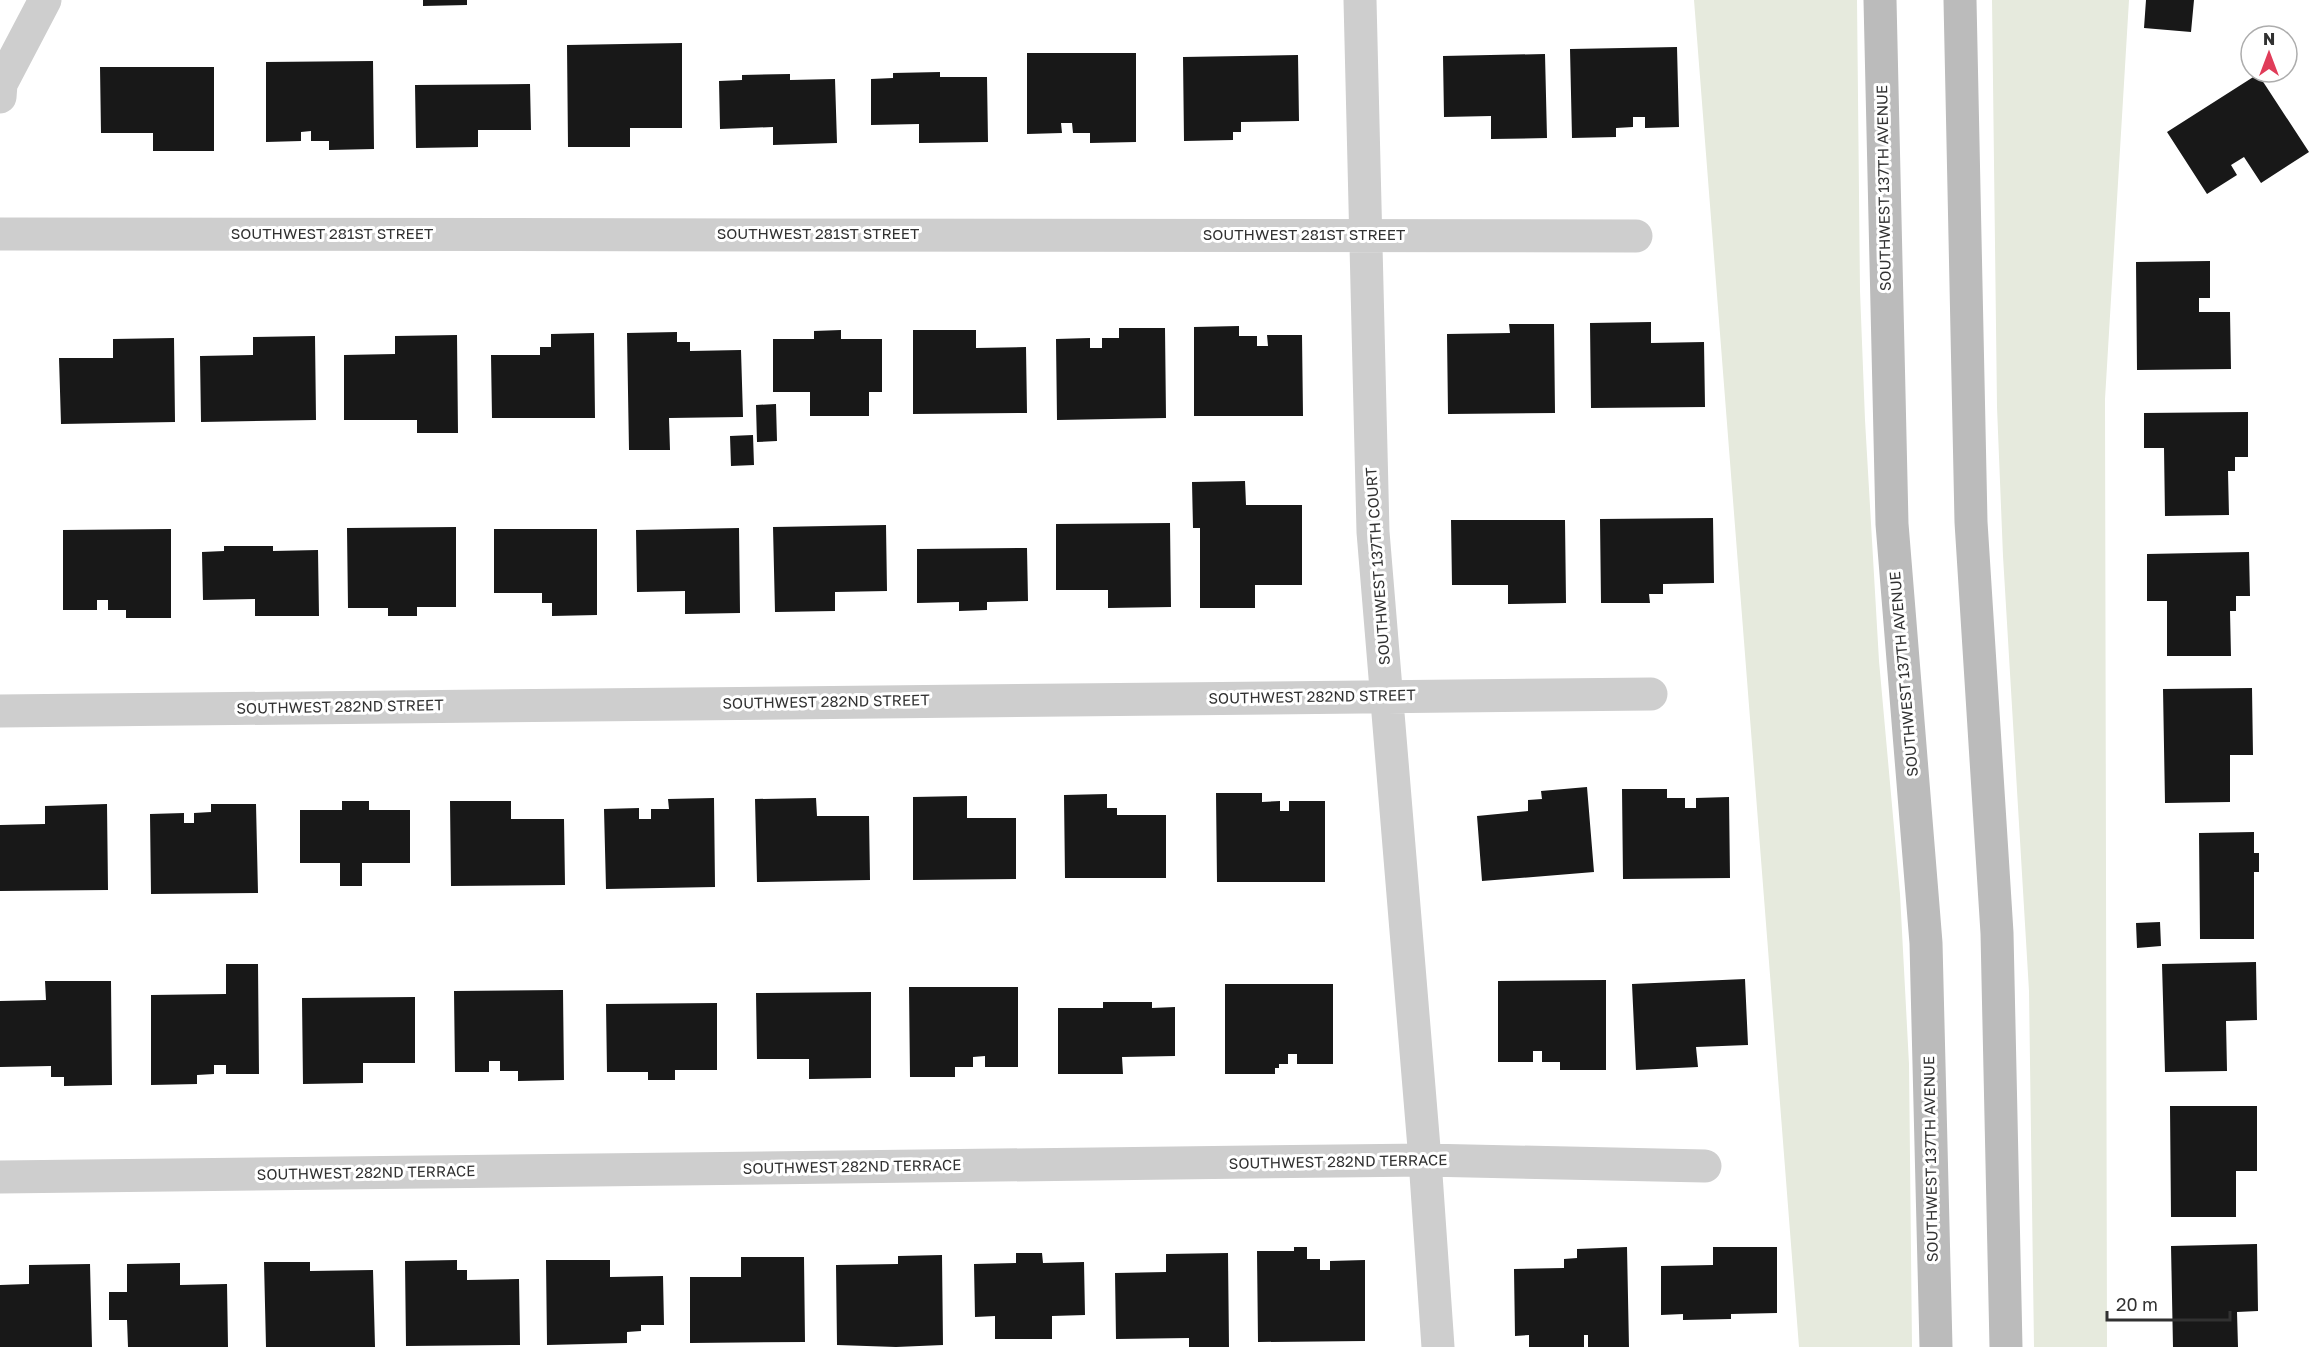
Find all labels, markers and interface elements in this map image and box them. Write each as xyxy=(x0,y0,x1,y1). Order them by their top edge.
north arrow xyxy=(2239,24,2299,84)
text: N xyxy=(2263,29,2275,49)
street label: SOUTHWEST 137TH AVENUE xyxy=(1872,85,1894,291)
street label: SOUTHWEST 281ST STREET xyxy=(231,224,433,242)
street label: SOUTHWEST 281ST STREET xyxy=(717,224,919,242)
street label: SOUTHWEST 281ST STREET xyxy=(1203,225,1405,243)
street label: SOUTHWEST 137TH COURT xyxy=(1361,466,1393,666)
street label: SOUTHWEST 137TH AVENUE xyxy=(1885,571,1921,778)
street label: SOUTHWEST 282ND STREET xyxy=(1208,685,1416,707)
street label: SOUTHWEST 282ND STREET xyxy=(722,690,930,712)
street label: SOUTHWEST 282ND STREET xyxy=(236,695,444,717)
street label: SOUTHWEST 137TH AVENUE xyxy=(1919,1056,1941,1262)
street label: SOUTHWEST 282ND TERRACE xyxy=(1229,1150,1447,1172)
street label: SOUTHWEST 282ND TERRACE xyxy=(743,1155,961,1177)
street label: SOUTHWEST 282ND TERRACE xyxy=(257,1161,475,1183)
scale bar xyxy=(2107,1284,2230,1322)
text: 20 m xyxy=(2116,1293,2158,1315)

